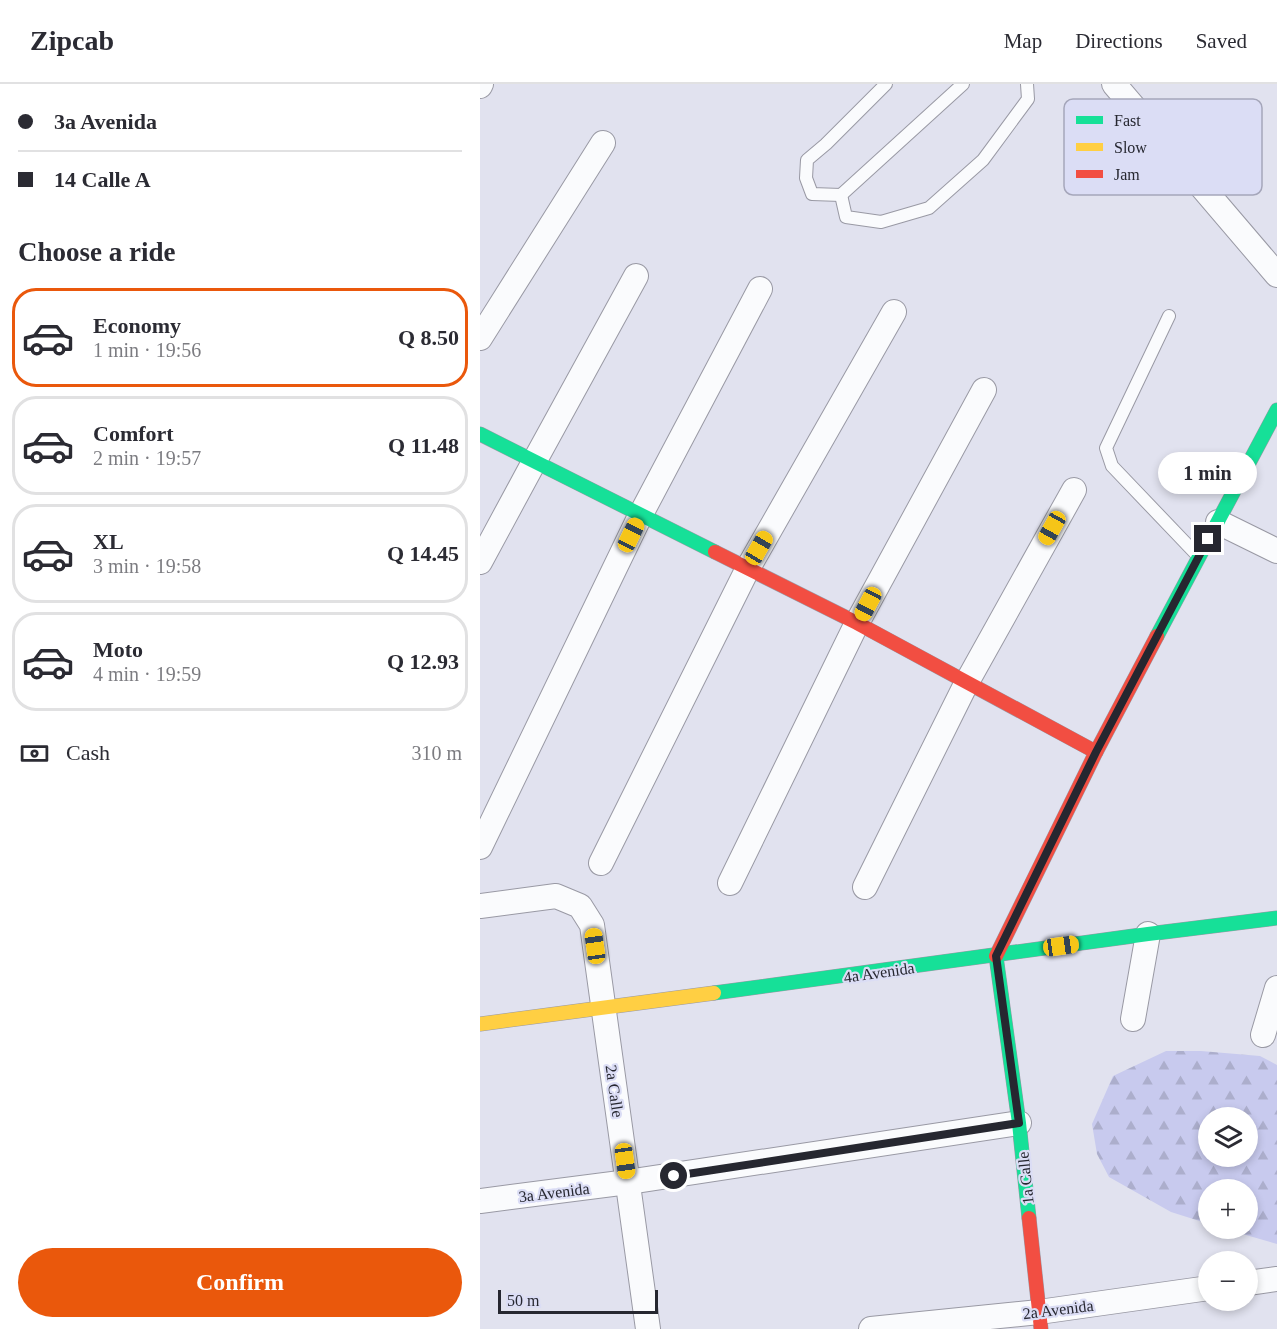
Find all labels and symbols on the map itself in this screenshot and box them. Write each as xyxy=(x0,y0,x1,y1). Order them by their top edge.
legend xyxy=(1064,99,1262,195)
text: Fast xyxy=(1114,112,1141,129)
text: Slow xyxy=(1114,139,1147,156)
text: Jam xyxy=(1114,166,1140,183)
callout: 1 min xyxy=(1158,452,1257,494)
car xyxy=(1035,508,1069,548)
car xyxy=(615,515,647,555)
route end xyxy=(1194,525,1221,552)
car xyxy=(742,528,776,568)
car xyxy=(852,584,884,624)
car xyxy=(584,927,606,965)
car xyxy=(1042,935,1080,957)
street label: 4a Avenida xyxy=(843,959,916,986)
street label: 2a Calle xyxy=(602,1064,627,1118)
car xyxy=(614,1142,636,1180)
street label: 1a Calle xyxy=(1014,1151,1037,1205)
route start xyxy=(660,1162,687,1189)
street label: 3a Avenida xyxy=(518,1180,590,1205)
scale bar xyxy=(498,1287,658,1314)
street label: 2a Avenida xyxy=(1022,1297,1094,1322)

